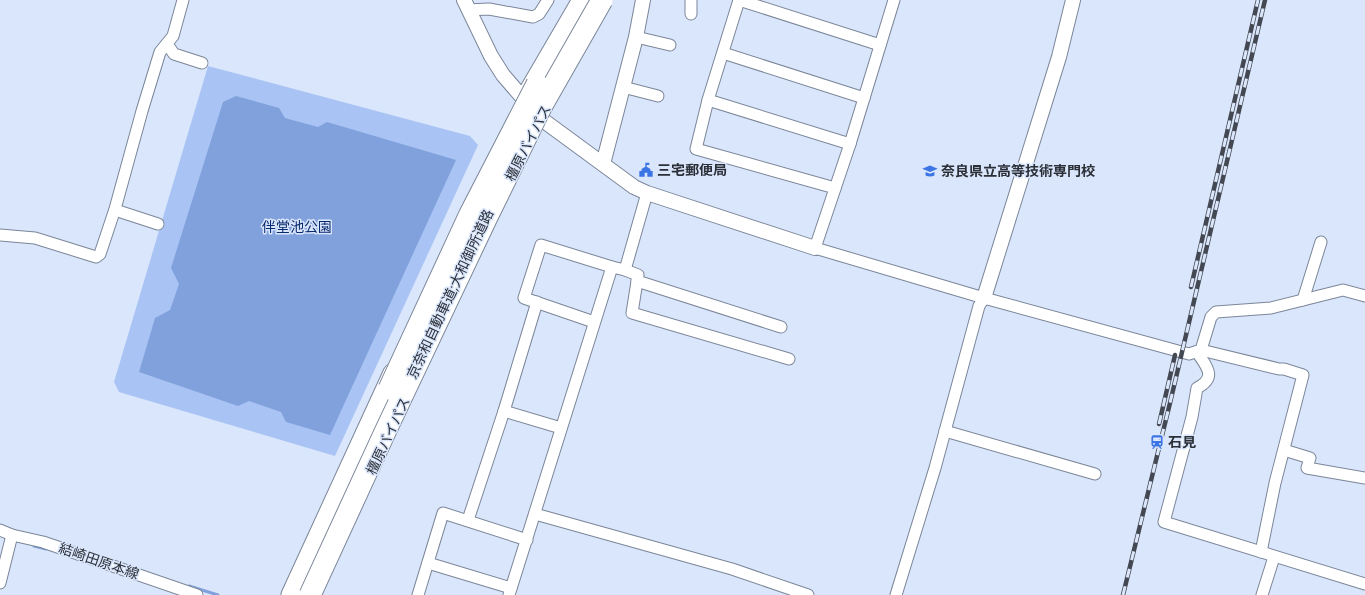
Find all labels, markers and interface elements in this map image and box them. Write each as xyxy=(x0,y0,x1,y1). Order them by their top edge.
street label: 橿原バイパス xyxy=(501,102,555,184)
place label: 三宅郵便局 xyxy=(657,161,727,179)
public building icon: 三宅郵便局 xyxy=(638,162,654,178)
place label: 奈良県立高等技術専門校 xyxy=(941,162,1095,180)
school or university icon: 奈良県立高等技術専門校 xyxy=(922,163,938,179)
street label: 京奈和自動車道;大和御所道路 xyxy=(403,206,497,382)
park label: 伴堂池公園 xyxy=(262,218,332,236)
street label: 橿原バイパス xyxy=(362,394,414,478)
place label: 石見 xyxy=(1168,433,1196,451)
station icon: 石見 xyxy=(1149,434,1165,450)
street label: 結崎田原本線 xyxy=(56,539,142,583)

